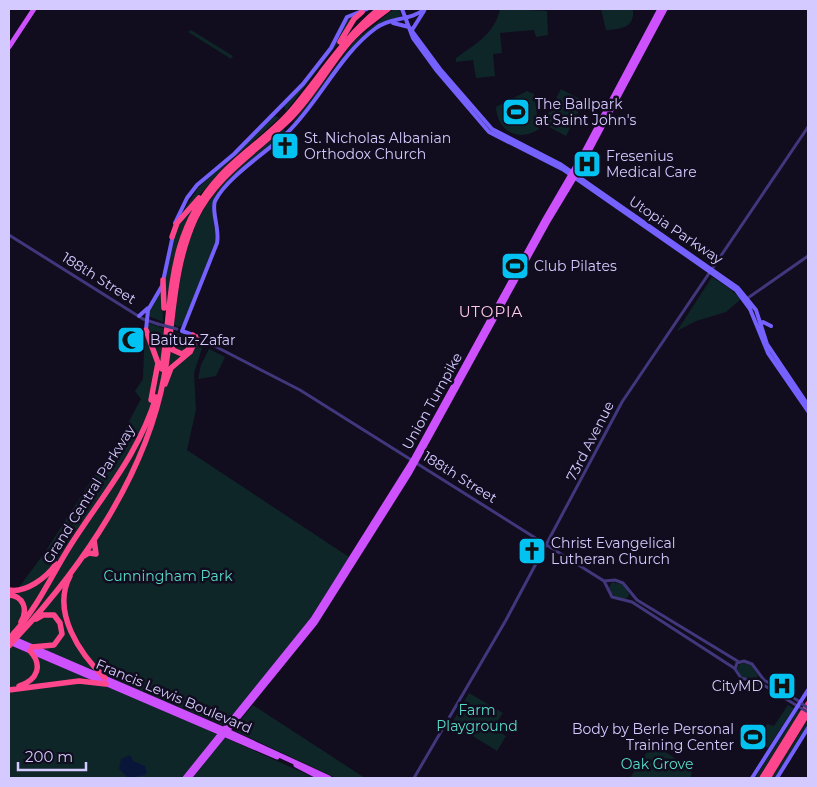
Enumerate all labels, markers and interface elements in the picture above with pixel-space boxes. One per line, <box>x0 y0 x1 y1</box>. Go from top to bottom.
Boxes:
place label: The Ballpark at Saint John's <box>535 95 637 129</box>
sports icon: The Ballpark at Saint John's <box>501 97 531 127</box>
place label: St. Nicholas Albanian Orthodox Church <box>304 129 451 163</box>
church icon: St. Nicholas Albanian Orthodox Church <box>270 131 300 161</box>
place label: Fresenius Medical Care <box>606 147 697 181</box>
hospital icon: Fresenius Medical Care <box>572 149 602 179</box>
street label: Utopia Parkway <box>625 192 727 268</box>
street label: 188th Street <box>59 248 140 308</box>
sports icon: Club Pilates <box>500 251 530 281</box>
place label: Club Pilates <box>534 257 617 275</box>
district label: UTOPIA <box>459 302 523 321</box>
mosque icon: Baituz-Zafar <box>116 325 146 355</box>
place label: Baituz-Zafar <box>150 331 236 349</box>
street label: Union Turnpike <box>398 349 466 453</box>
street label: 73rd Avenue <box>562 398 618 484</box>
street label: Grand Central Parkway <box>39 421 139 567</box>
street label: 188th Street <box>420 447 501 507</box>
place label: Christ Evangelical Lutheran Church <box>551 534 676 568</box>
church icon: Christ Evangelical Lutheran Church <box>517 536 547 566</box>
park label: Cunningham Park <box>103 567 233 585</box>
street label: Francis Lewis Boulevard <box>93 655 255 737</box>
hospital icon: CityMD <box>767 671 797 701</box>
place label: CityMD <box>712 677 763 695</box>
park label: Farm Playground <box>436 701 518 735</box>
place label: Body by Berle Personal Training Center <box>572 720 734 754</box>
sports icon: Body by Berle Personal Training Center <box>738 722 768 752</box>
scale bar <box>18 740 85 772</box>
text: 200 m <box>25 747 73 766</box>
park label: Oak Grove <box>621 755 693 773</box>

